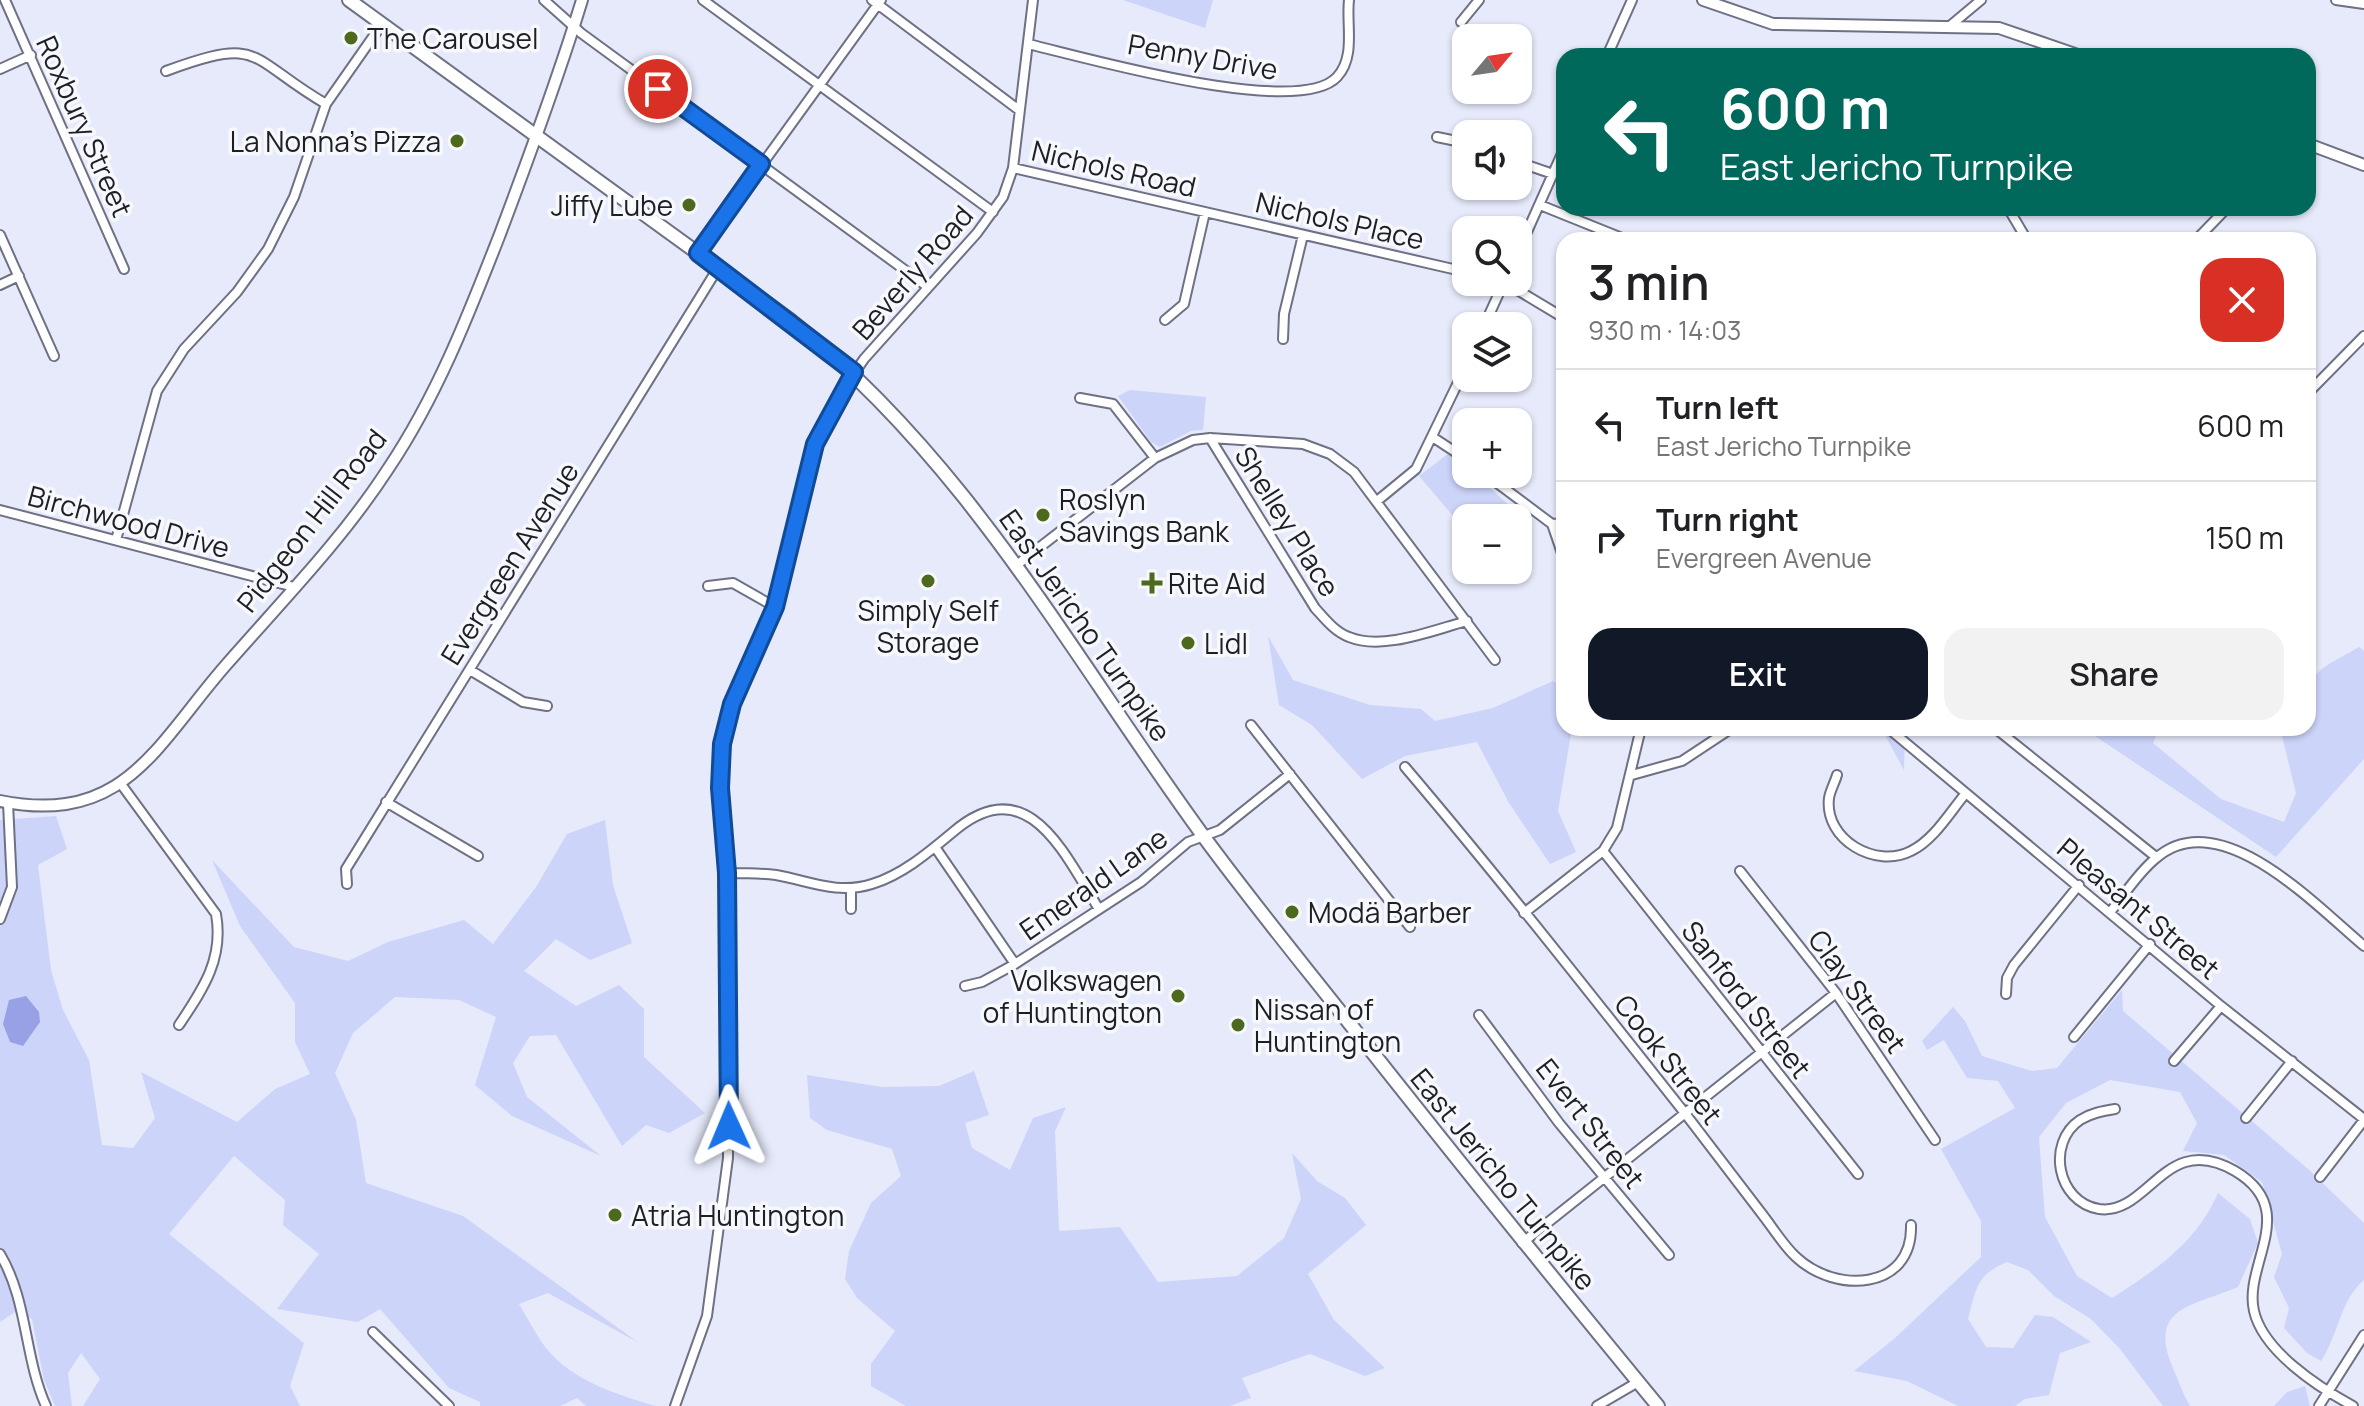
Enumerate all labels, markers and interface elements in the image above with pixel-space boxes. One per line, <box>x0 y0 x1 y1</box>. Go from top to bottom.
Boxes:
place label: The Carousel <box>367 19 539 57</box>
street label: Penny Drive <box>1125 24 1281 88</box>
north arrow <box>1452 24 1532 104</box>
map controls <box>1452 24 1532 584</box>
street label: Roxbury Street <box>28 29 142 223</box>
marker: The Carousel <box>342 29 360 47</box>
pin <box>624 55 692 123</box>
icon: arrive <box>636 67 680 111</box>
text: 600 m <box>1720 69 1890 146</box>
icon: left <box>1588 80 1692 184</box>
button: sound <box>1452 120 1532 200</box>
place label: La Nonna's Pizza <box>230 122 441 160</box>
street label: Nichols Road <box>1028 131 1200 205</box>
marker: La Nonna's Pizza <box>448 132 466 150</box>
text: East Jericho Turnpike <box>1720 142 2074 191</box>
street label: Nichols Place <box>1252 182 1428 258</box>
place label: Jiffy Lube <box>551 186 673 224</box>
marker: Jiffy Lube <box>680 196 698 214</box>
street label: Beverly Road <box>843 197 981 347</box>
button: search <box>1452 216 1532 296</box>
text: 3 min <box>1588 249 1710 314</box>
button: close <box>2200 258 2284 342</box>
button: layers <box>1452 312 1532 392</box>
text: 930 m · 14:03 <box>1588 312 1741 348</box>
text: Turn left <box>1656 387 1779 428</box>
icon: left <box>1588 403 1632 447</box>
text: 600 m <box>2197 405 2284 446</box>
button: + <box>1452 408 1532 488</box>
street label: Pidgeon Hill Road <box>228 421 394 619</box>
text: East Jericho Turnpike <box>1656 428 1911 464</box>
street label: Shelley Place <box>1227 439 1349 603</box>
street label: Evergreen Avenue <box>431 454 587 672</box>
street label: Birchwood Drive <box>24 476 234 566</box>
place label: Roslyn Savings Bank <box>1059 480 1230 550</box>
text: Turn right <box>1656 499 1799 540</box>
street label: East Jericho Turnpike <box>992 501 1180 749</box>
button: − <box>1452 504 1532 584</box>
marker: Roslyn Savings Bank <box>1034 506 1052 524</box>
icon: right <box>1588 515 1632 559</box>
text: 150 m <box>2205 517 2284 558</box>
text: Evergreen Avenue <box>1656 540 1872 576</box>
place label: Rite Aid <box>1168 564 1266 602</box>
marker: Simply Self Storage <box>919 572 937 590</box>
marker: Rite Aid <box>1143 574 1161 592</box>
place label: Simply Self Storage <box>857 591 999 661</box>
place label: Lidl <box>1204 624 1248 662</box>
button: Exit <box>1588 628 1928 720</box>
button: Share <box>1944 628 2284 720</box>
marker: Lidl <box>1179 634 1197 652</box>
street label: Emerald Lane <box>1011 818 1175 948</box>
street label: Pleasant Street <box>2050 829 2228 987</box>
place label: Modä Barber <box>1308 893 1472 931</box>
marker: Modä Barber <box>1283 903 1301 921</box>
street label: Sanford Street <box>1674 913 1820 1085</box>
street label: Clay Street <box>1800 922 1916 1060</box>
place label: Volkswagen of Huntington <box>983 961 1162 1031</box>
street label: Cook Street <box>1606 986 1732 1132</box>
marker: Volkswagen of Huntington <box>1169 987 1187 1005</box>
place label: Nissan of Huntington <box>1254 990 1401 1060</box>
marker: Nissan of Huntington <box>1229 1016 1247 1034</box>
street label: Evert Street <box>1528 1050 1654 1196</box>
street label: East Jericho Turnpike <box>1403 1060 1605 1298</box>
position arrow <box>687 1084 771 1168</box>
place label: Atria Huntington <box>631 1196 844 1234</box>
marker: Atria Huntington <box>606 1206 624 1224</box>

